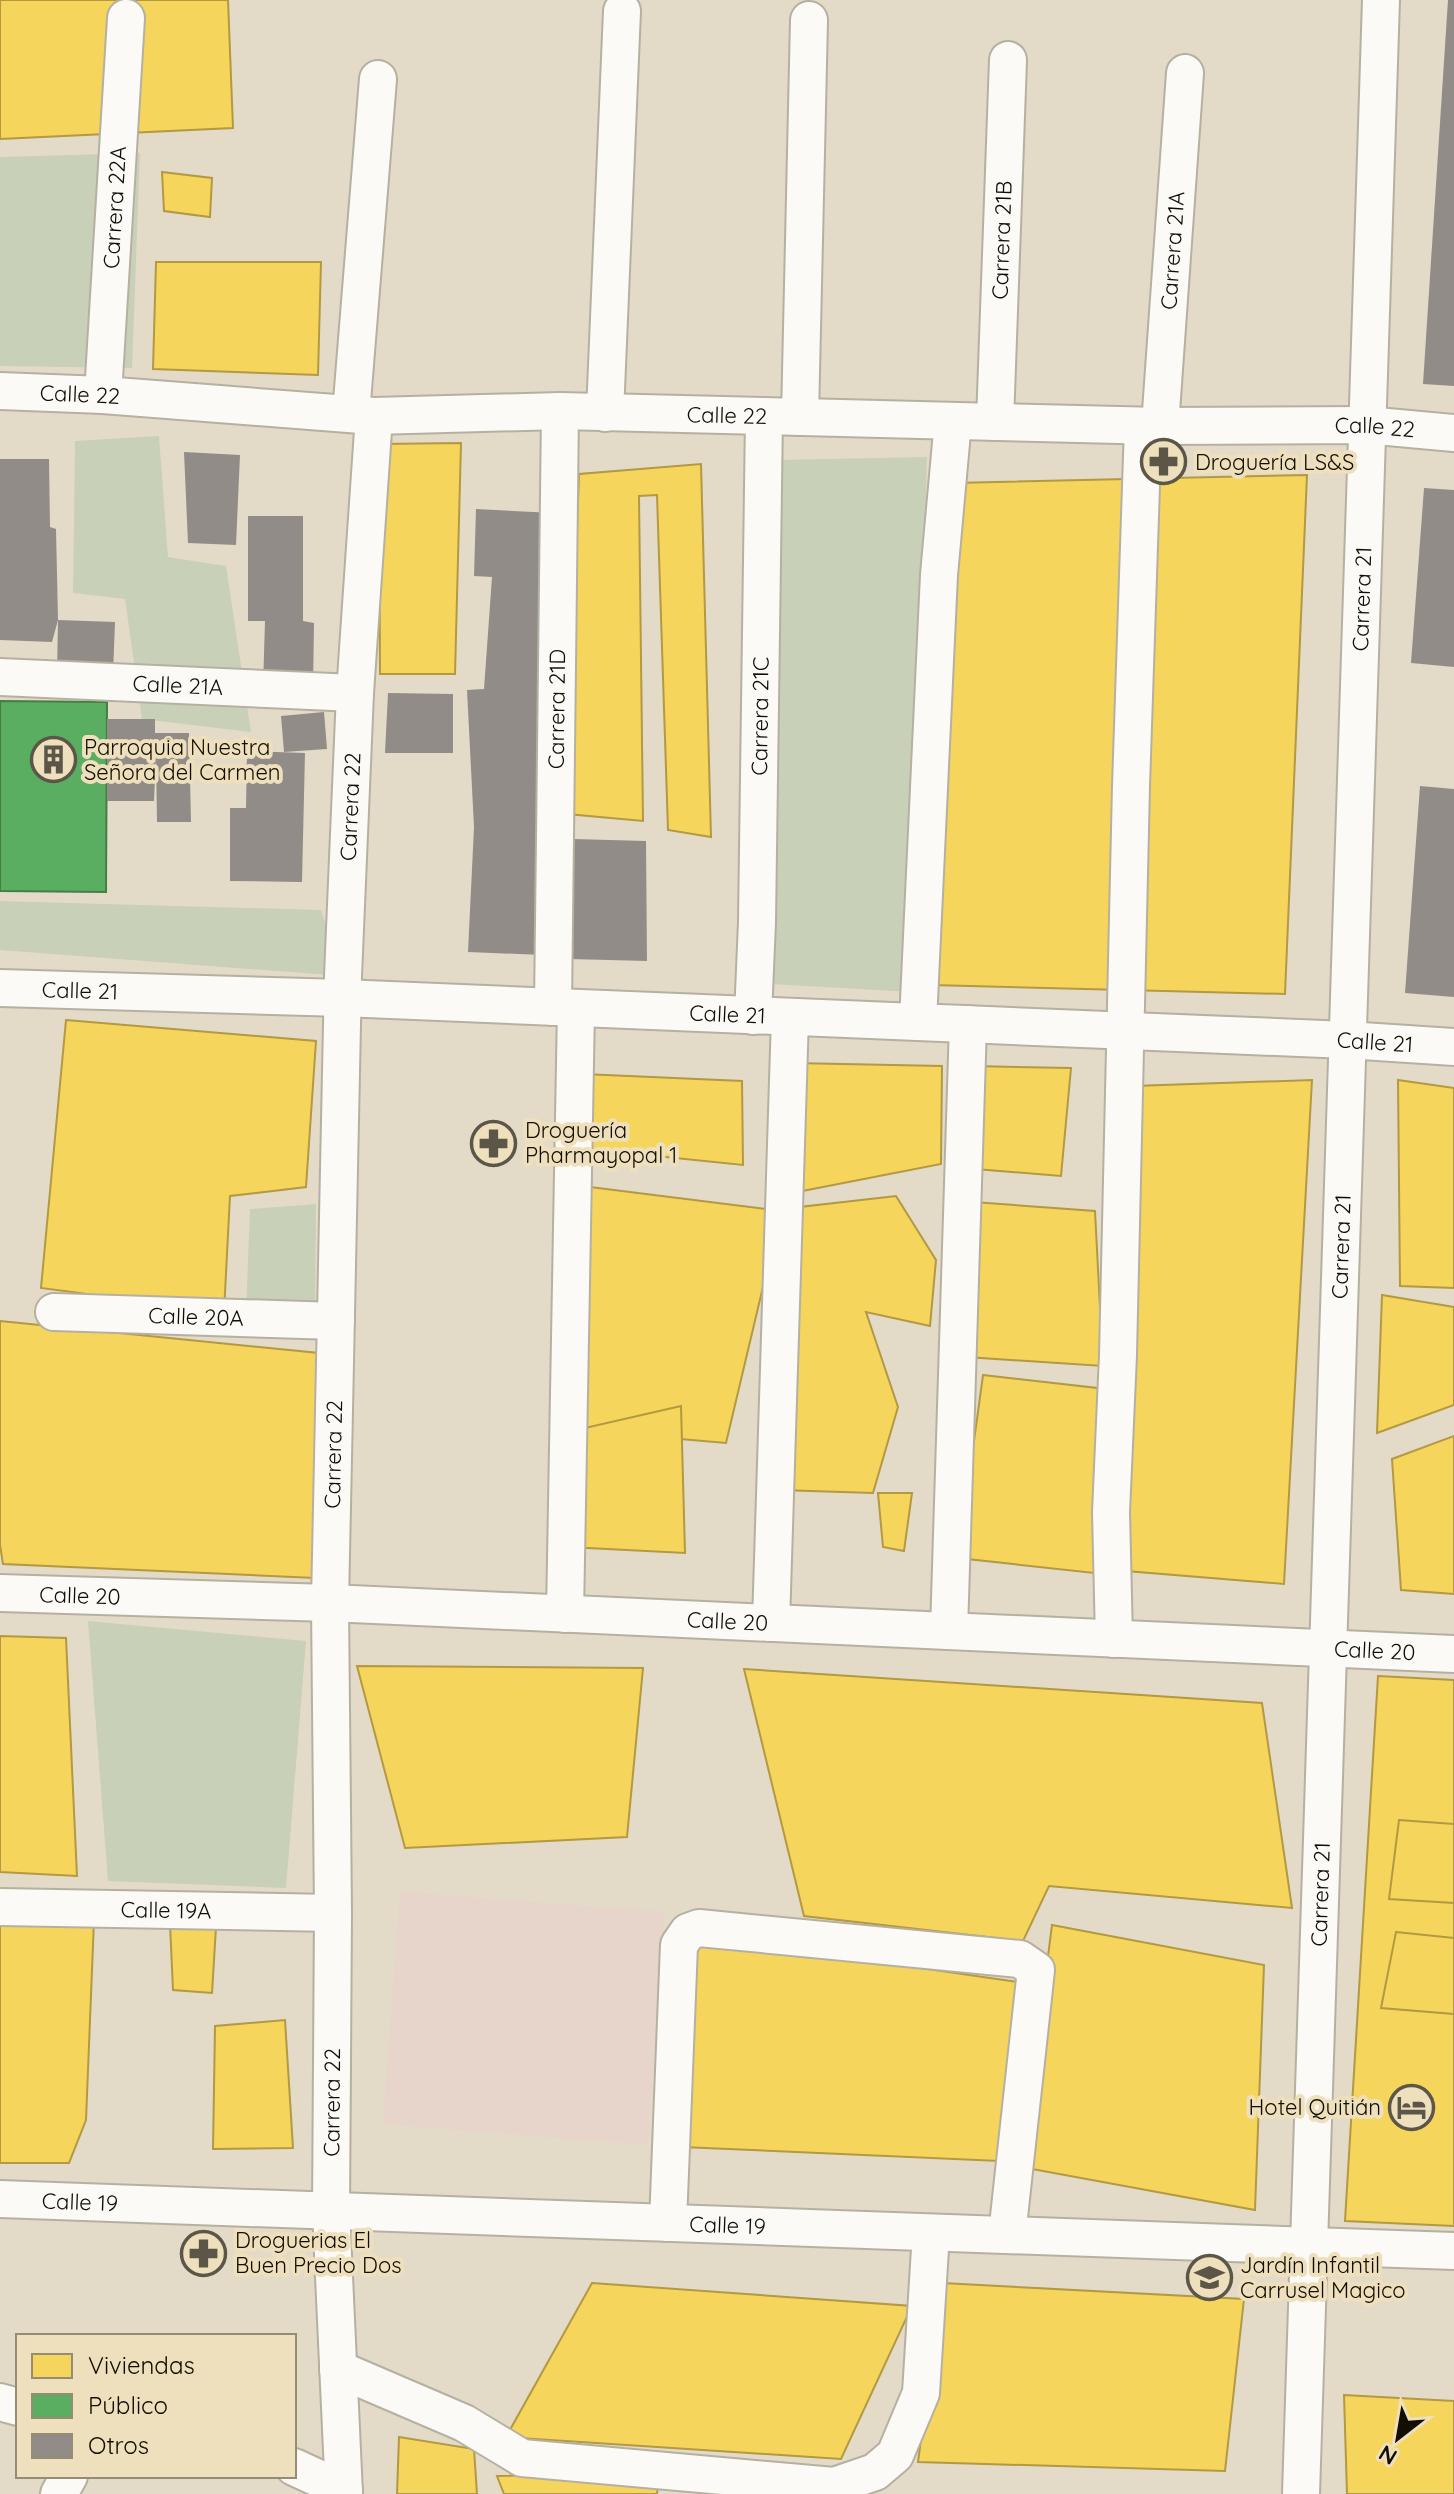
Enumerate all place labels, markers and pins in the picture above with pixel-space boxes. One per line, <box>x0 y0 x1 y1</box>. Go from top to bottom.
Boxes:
pharmacy icon: Droguería LS&S <box>1140 438 1188 486</box>
place label: Droguería LS&S <box>1195 448 1354 476</box>
place label: Parroquia Nuestra Señora del Carmen <box>84 733 281 786</box>
building icon: Parroquia Nuestra Señora del Carmen <box>29 736 77 784</box>
place label: Droguería Pharmayopal 1 <box>525 1116 677 1169</box>
pharmacy icon: Droguería Pharmayopal 1 <box>470 1119 518 1167</box>
hotel icon: Hotel Quitián <box>1388 2083 1436 2131</box>
place label: Hotel Quitián <box>1249 2093 1381 2121</box>
place label: Droguerias El Buen Precio Dos <box>235 2226 402 2279</box>
pharmacy icon: Droguerias El Buen Precio Dos <box>180 2229 228 2277</box>
place label: Jardín Infantil Carrusel Magico <box>1240 2251 1406 2304</box>
school or university icon: Jardín Infantil Carrusel Magico <box>1185 2254 1233 2302</box>

